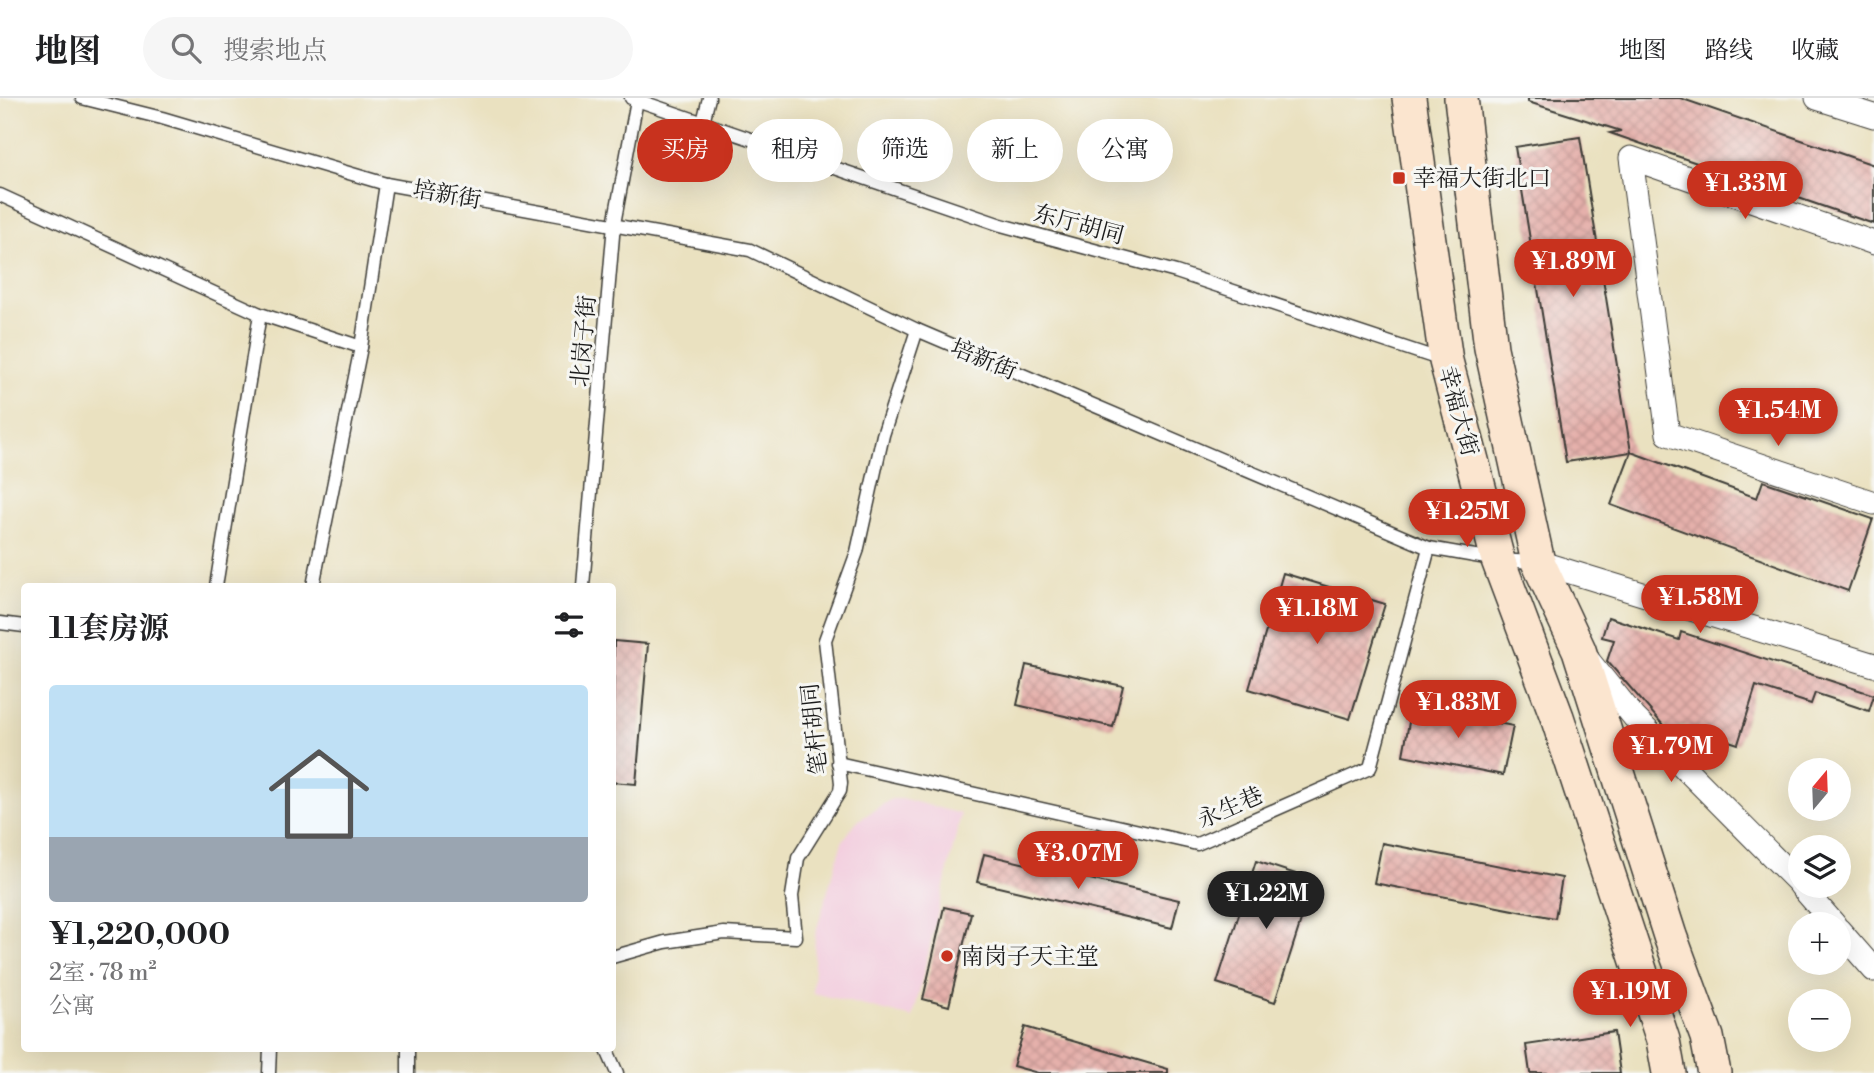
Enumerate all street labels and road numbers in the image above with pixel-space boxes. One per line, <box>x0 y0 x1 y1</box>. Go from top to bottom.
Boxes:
street label: 培新街 <box>410 175 483 215</box>
street label: 东厅胡同 <box>1031 200 1127 250</box>
street label: 北岗子街 <box>566 294 602 388</box>
street label: 培新街 <box>946 334 1021 386</box>
street label: 幸福大街 <box>1433 363 1483 459</box>
street label: 笔杆胡同 <box>796 682 834 776</box>
street label: 永生巷 <box>1193 781 1268 835</box>

